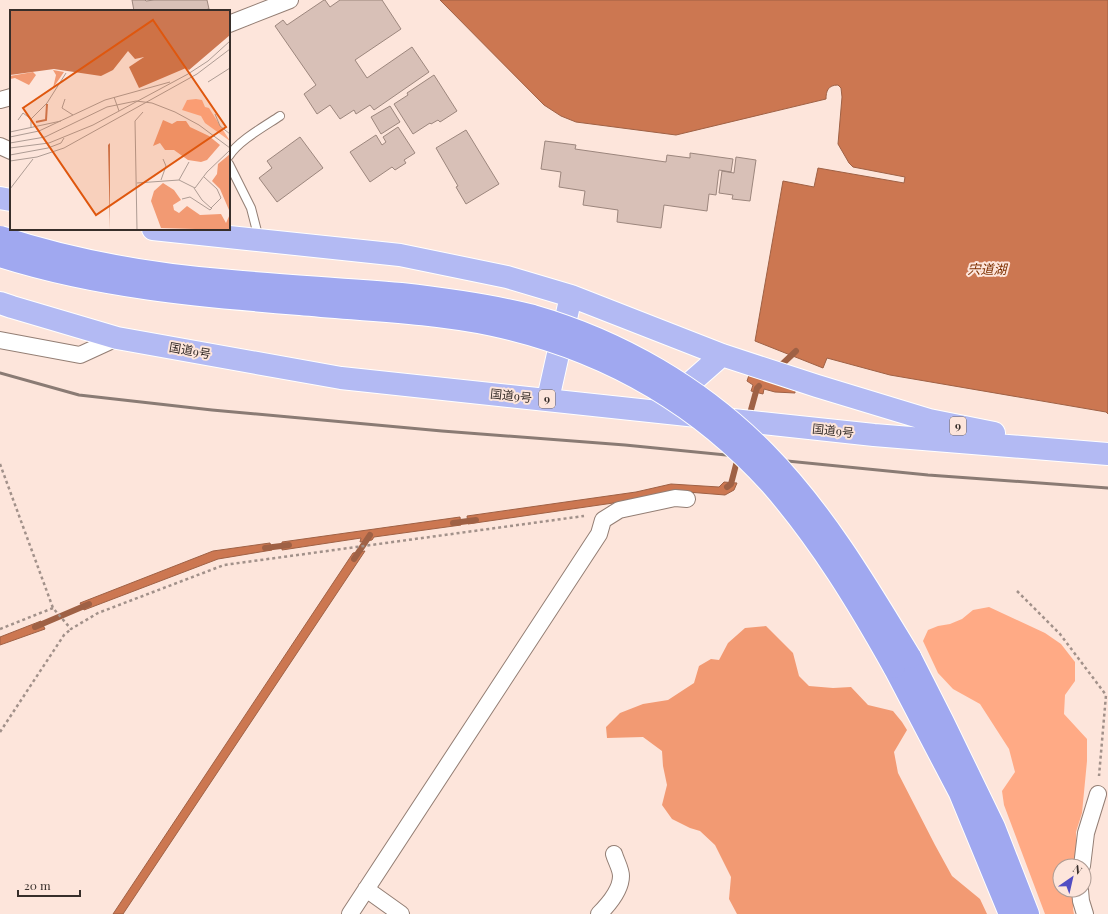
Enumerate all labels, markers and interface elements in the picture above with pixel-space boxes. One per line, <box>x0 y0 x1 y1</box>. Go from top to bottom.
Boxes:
inset map <box>10 10 230 230</box>
water label: 宍道湖 <box>967 260 1008 277</box>
street label: 国道9号 <box>168 338 212 362</box>
street label: 国道9号 <box>489 385 533 405</box>
road number: 9 <box>539 390 555 408</box>
road number: 9 <box>950 417 966 435</box>
street label: 国道9号 <box>811 420 855 440</box>
north arrow <box>1052 858 1092 898</box>
text: N <box>1070 861 1085 878</box>
scale bar <box>18 872 80 898</box>
text: 20 m <box>24 877 51 893</box>

